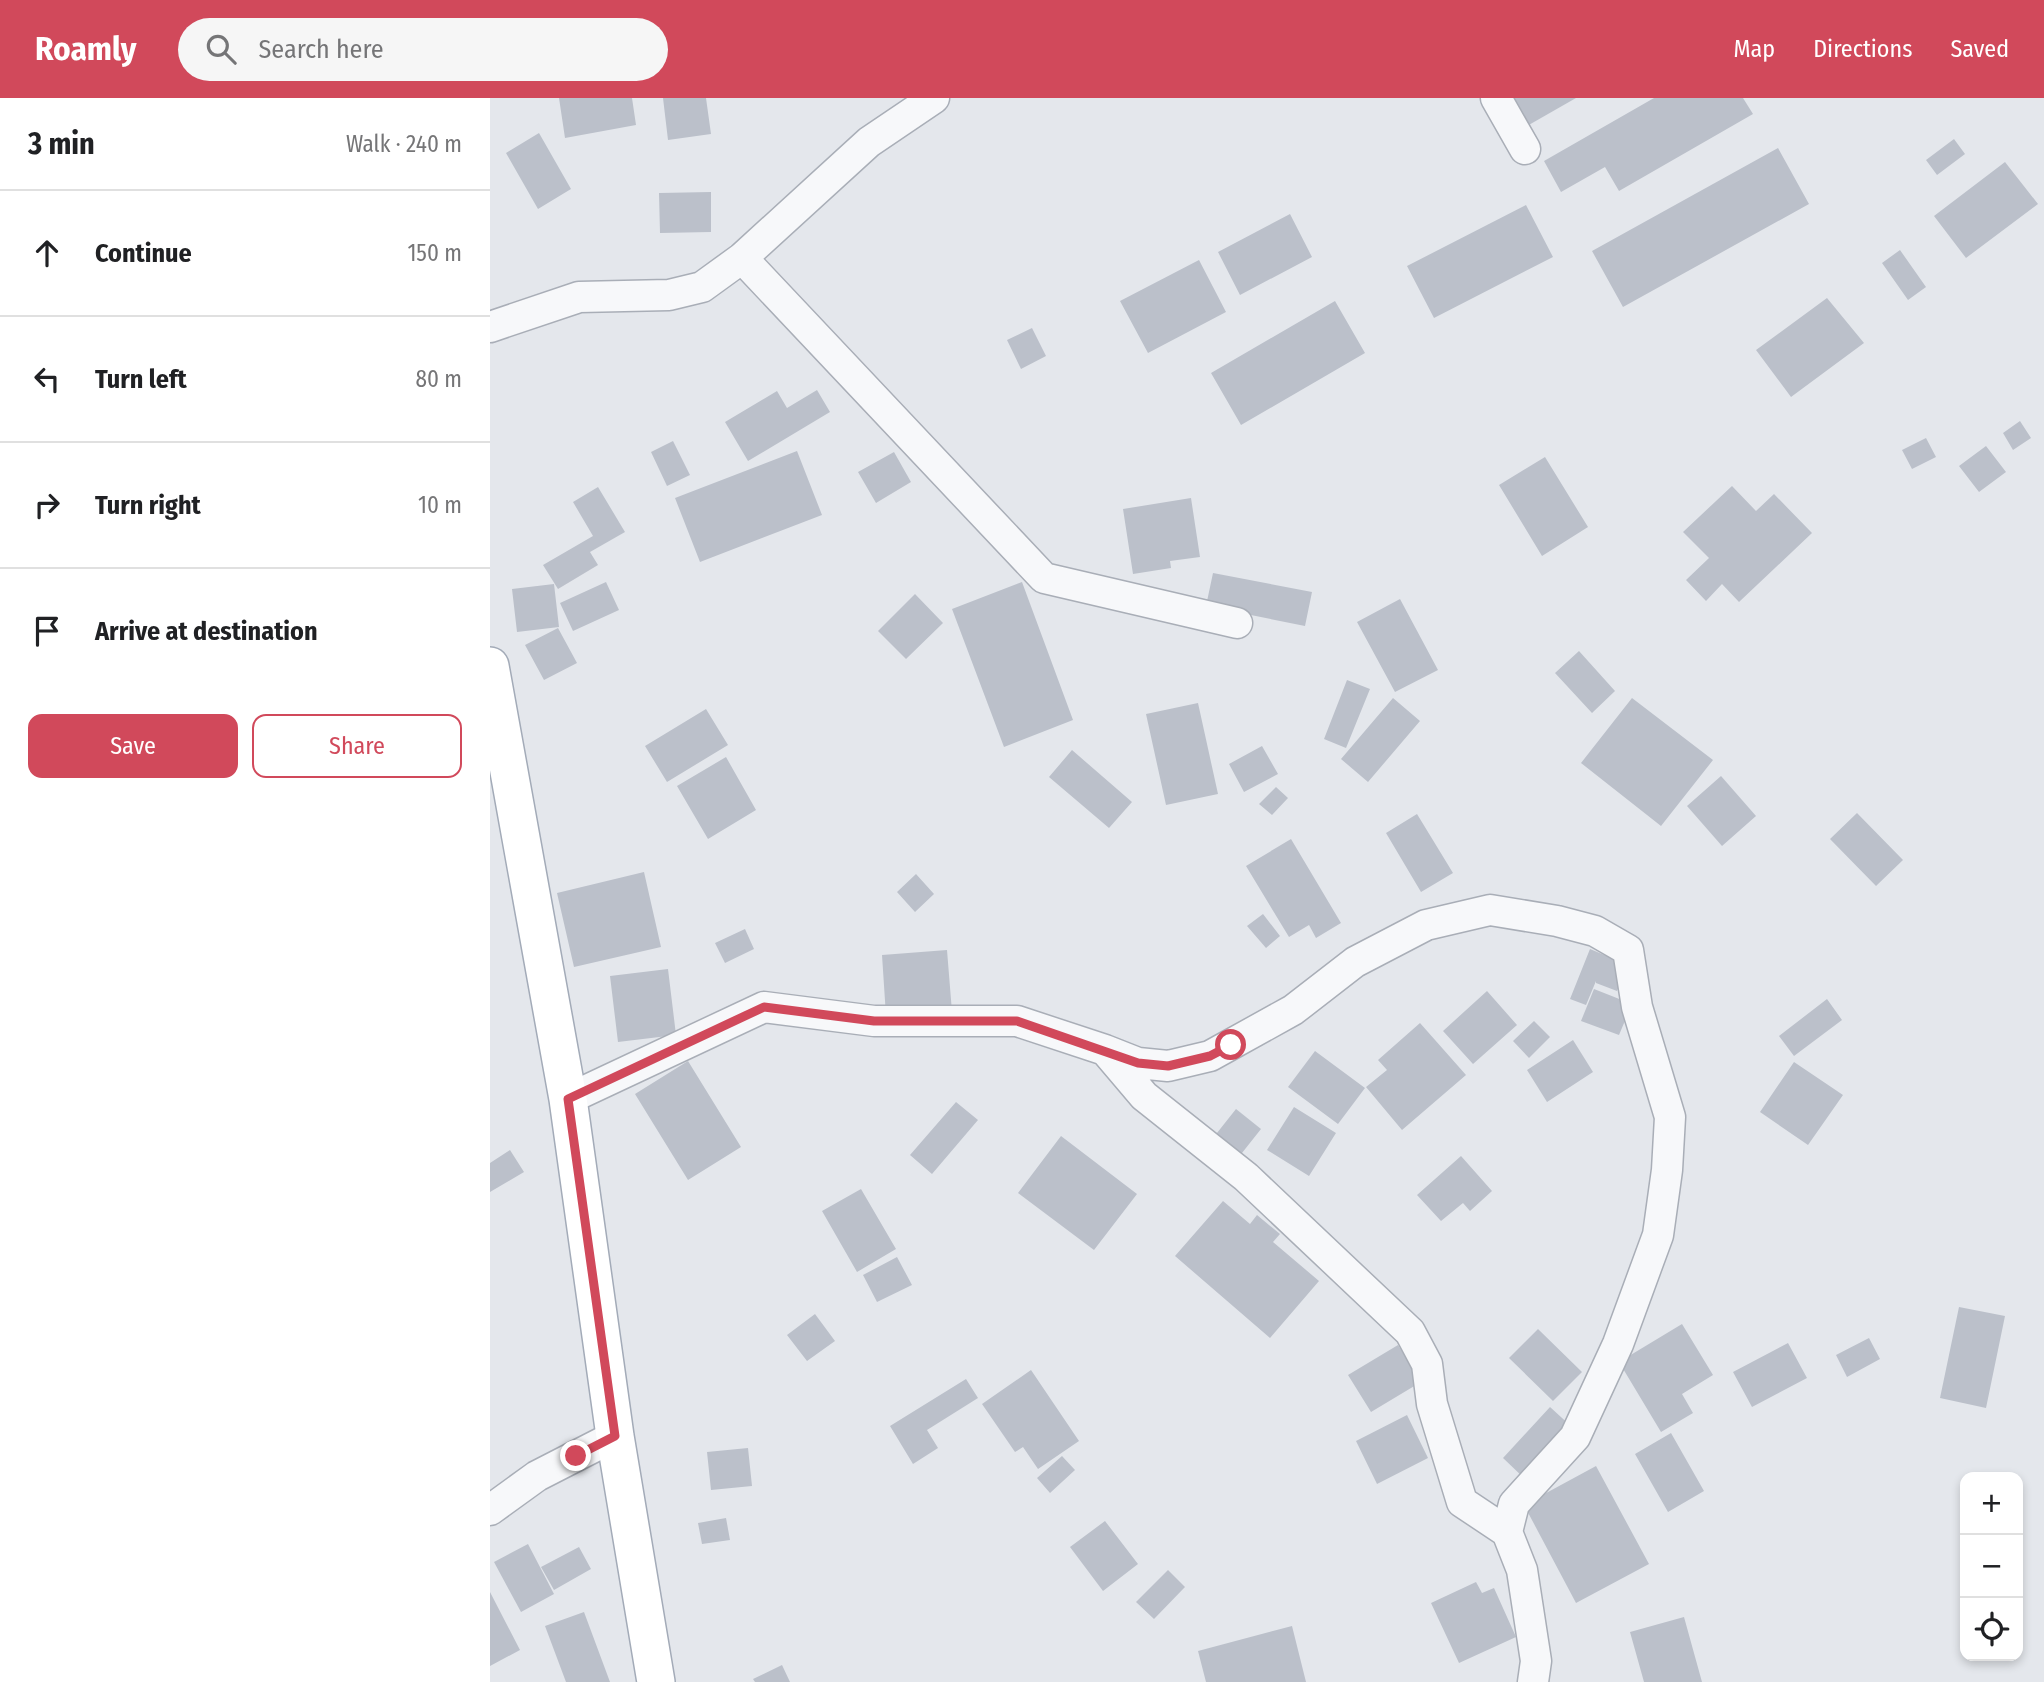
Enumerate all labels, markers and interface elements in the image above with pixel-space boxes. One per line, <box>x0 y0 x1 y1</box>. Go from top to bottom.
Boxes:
search box <box>178 18 668 81</box>
text: Roamly <box>35 29 136 69</box>
icon: search <box>202 30 240 68</box>
text: Search here <box>258 34 384 65</box>
text: Map <box>1734 35 1775 63</box>
text: Directions <box>1813 35 1912 63</box>
text: Saved <box>1950 35 2009 63</box>
text: 3 min <box>28 126 95 162</box>
text: Walk · 240 m <box>346 130 462 158</box>
icon: ahead <box>28 234 66 272</box>
text: Continue <box>95 238 192 269</box>
text: 150 m <box>407 239 462 267</box>
icon: left <box>28 360 66 398</box>
text: Turn left <box>95 364 187 395</box>
text: 80 m <box>415 365 462 393</box>
icon: right <box>28 486 66 524</box>
text: Turn right <box>95 490 201 521</box>
text: 10 m <box>418 491 462 519</box>
icon: arrive <box>28 612 66 650</box>
text: Arrive at destination <box>95 616 318 647</box>
button: Save <box>28 714 238 778</box>
button: Share <box>252 714 462 778</box>
route start <box>1215 1029 1246 1060</box>
route end <box>560 1440 591 1471</box>
map controls <box>1960 1472 2023 1661</box>
button: + <box>1960 1472 2023 1535</box>
button: − <box>1960 1535 2023 1598</box>
button: locate <box>1960 1598 2023 1661</box>

